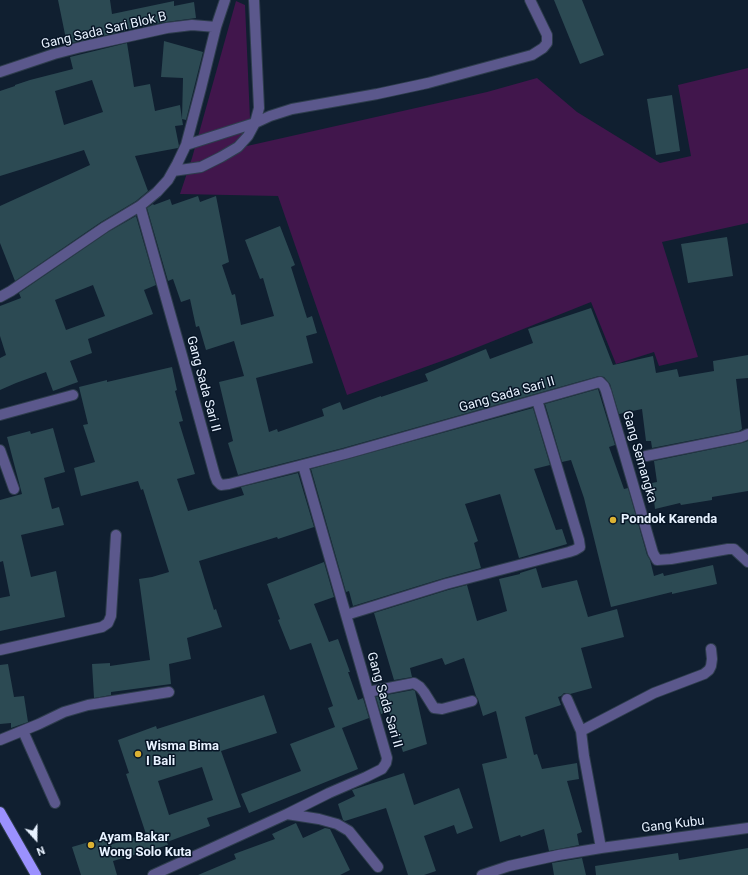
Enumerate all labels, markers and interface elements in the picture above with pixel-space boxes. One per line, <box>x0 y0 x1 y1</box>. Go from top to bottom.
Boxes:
street label: Gang Sada Sari Blok B <box>40 9 168 53</box>
street label: Gang Sada Sari II <box>183 334 223 434</box>
street label: Gang Sada Sari II <box>457 374 557 416</box>
street label: Gang Semangka <box>618 409 660 505</box>
place label: Pondok Karenda <box>621 512 717 528</box>
marker: Pondok Karenda <box>608 515 618 525</box>
street label: Gang Sada Sari II <box>363 650 405 750</box>
place label: Wisma Bima I Bali <box>146 739 219 770</box>
marker: Wisma Bima I Bali <box>133 749 143 759</box>
street label: Gang Kubu <box>641 813 705 837</box>
north arrow <box>16 819 56 859</box>
place label: Ayam Bakar Wong Solo Kuta <box>99 830 192 861</box>
marker: Ayam Bakar Wong Solo Kuta <box>86 840 96 850</box>
text: N <box>35 843 46 858</box>

